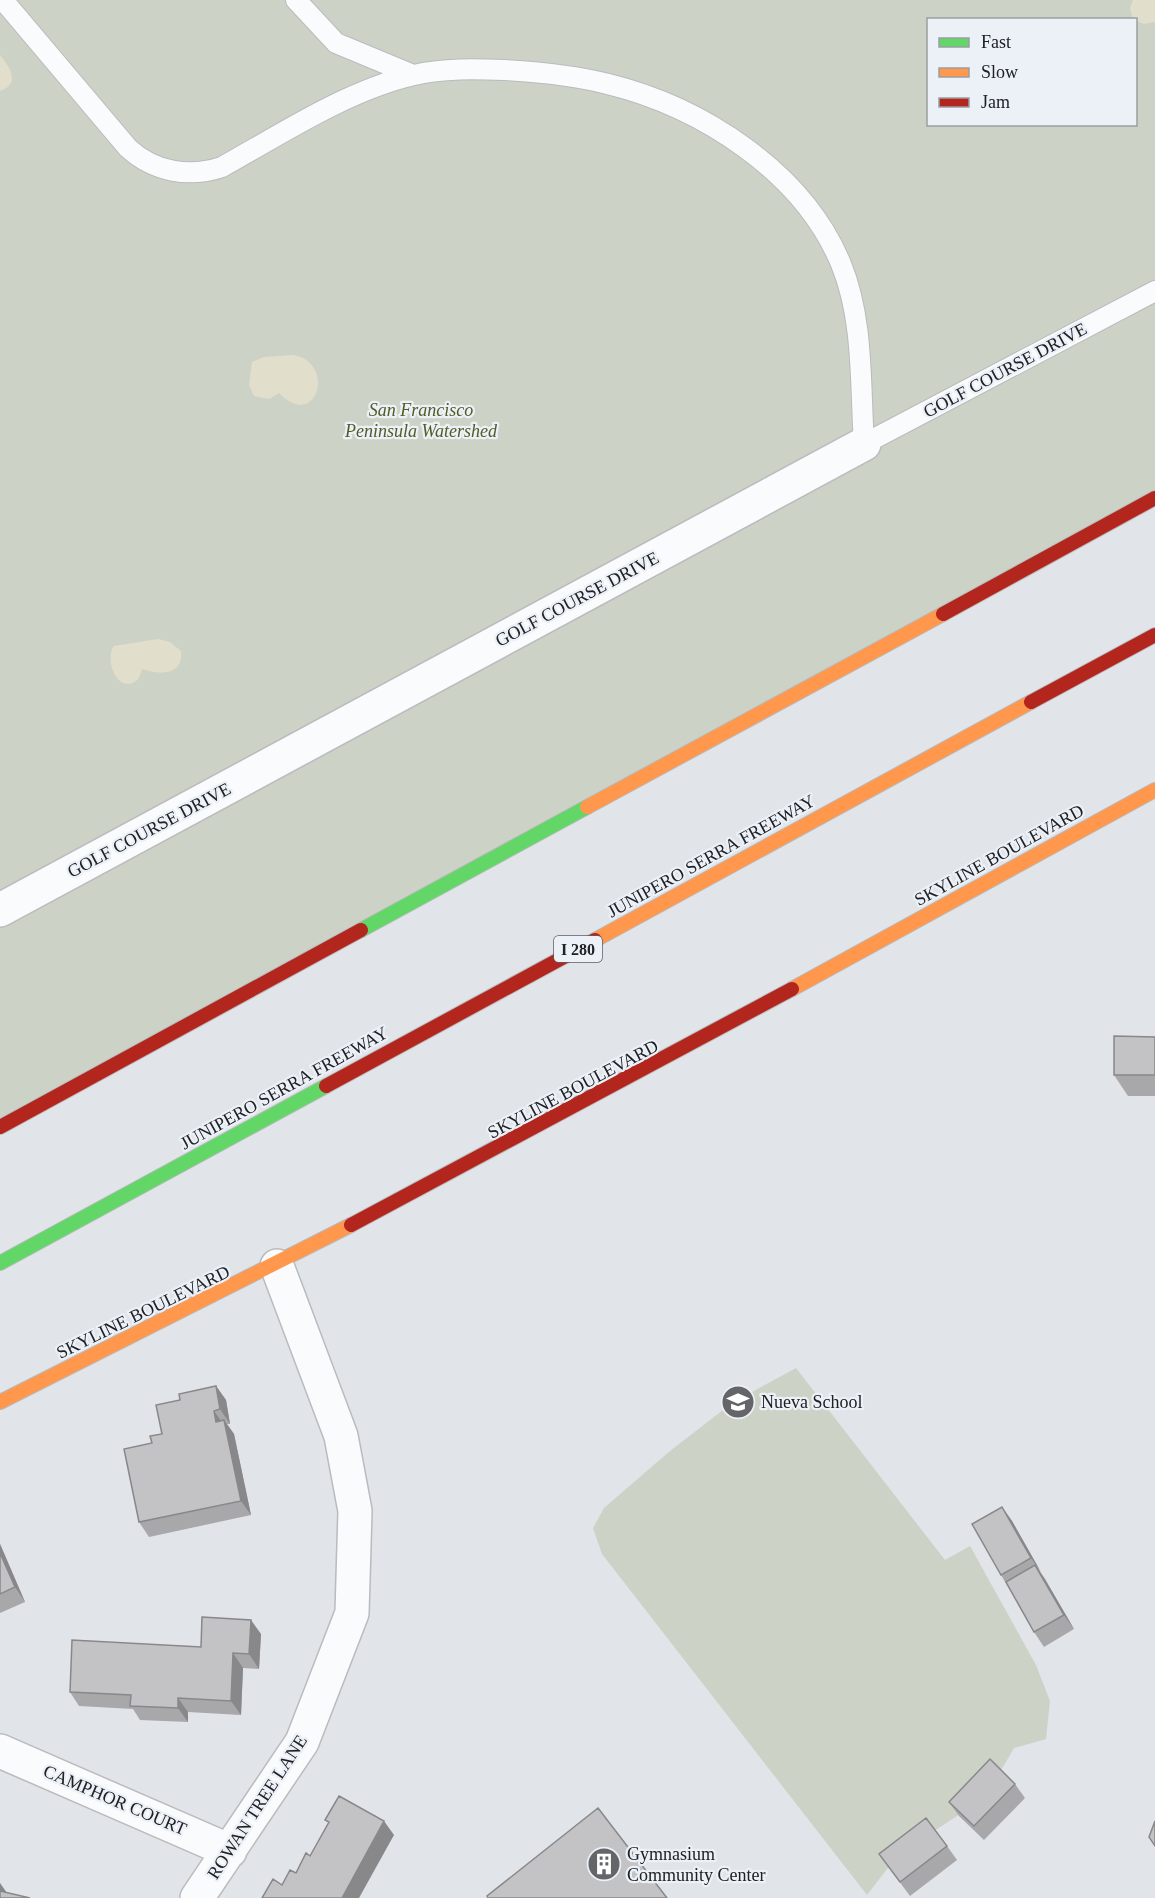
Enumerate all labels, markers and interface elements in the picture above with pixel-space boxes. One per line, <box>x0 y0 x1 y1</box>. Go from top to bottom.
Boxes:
legend <box>927 18 1137 126</box>
text: Fast <box>981 32 1011 52</box>
text: Slow <box>981 62 1018 82</box>
text: Jam <box>981 92 1010 112</box>
street label: GOLF COURSE DRIVE <box>920 318 1090 422</box>
park label: San Francisco Peninsula Watershed <box>344 400 498 441</box>
street label: GOLF COURSE DRIVE <box>492 547 662 651</box>
street label: GOLF COURSE DRIVE <box>64 778 234 882</box>
street label: JUNIPERO SERRA FREEWAY <box>604 790 818 922</box>
street label: SKYLINE BOULEVARD <box>911 800 1087 910</box>
road number: I 280 <box>554 936 602 962</box>
street label: JUNIPERO SERRA FREEWAY <box>177 1022 391 1154</box>
street label: SKYLINE BOULEVARD <box>484 1036 662 1142</box>
street label: SKYLINE BOULEVARD <box>53 1261 233 1363</box>
school or university icon: Nueva School <box>720 1384 756 1420</box>
place label: Nueva School <box>761 1392 862 1412</box>
street label: ROWAN TREE LANE <box>203 1731 311 1883</box>
street label: CAMPHOR COURT <box>40 1761 190 1839</box>
place label: Gymnasium Community Center <box>627 1844 766 1885</box>
building icon: Gymnasium Community Center <box>586 1846 622 1882</box>

